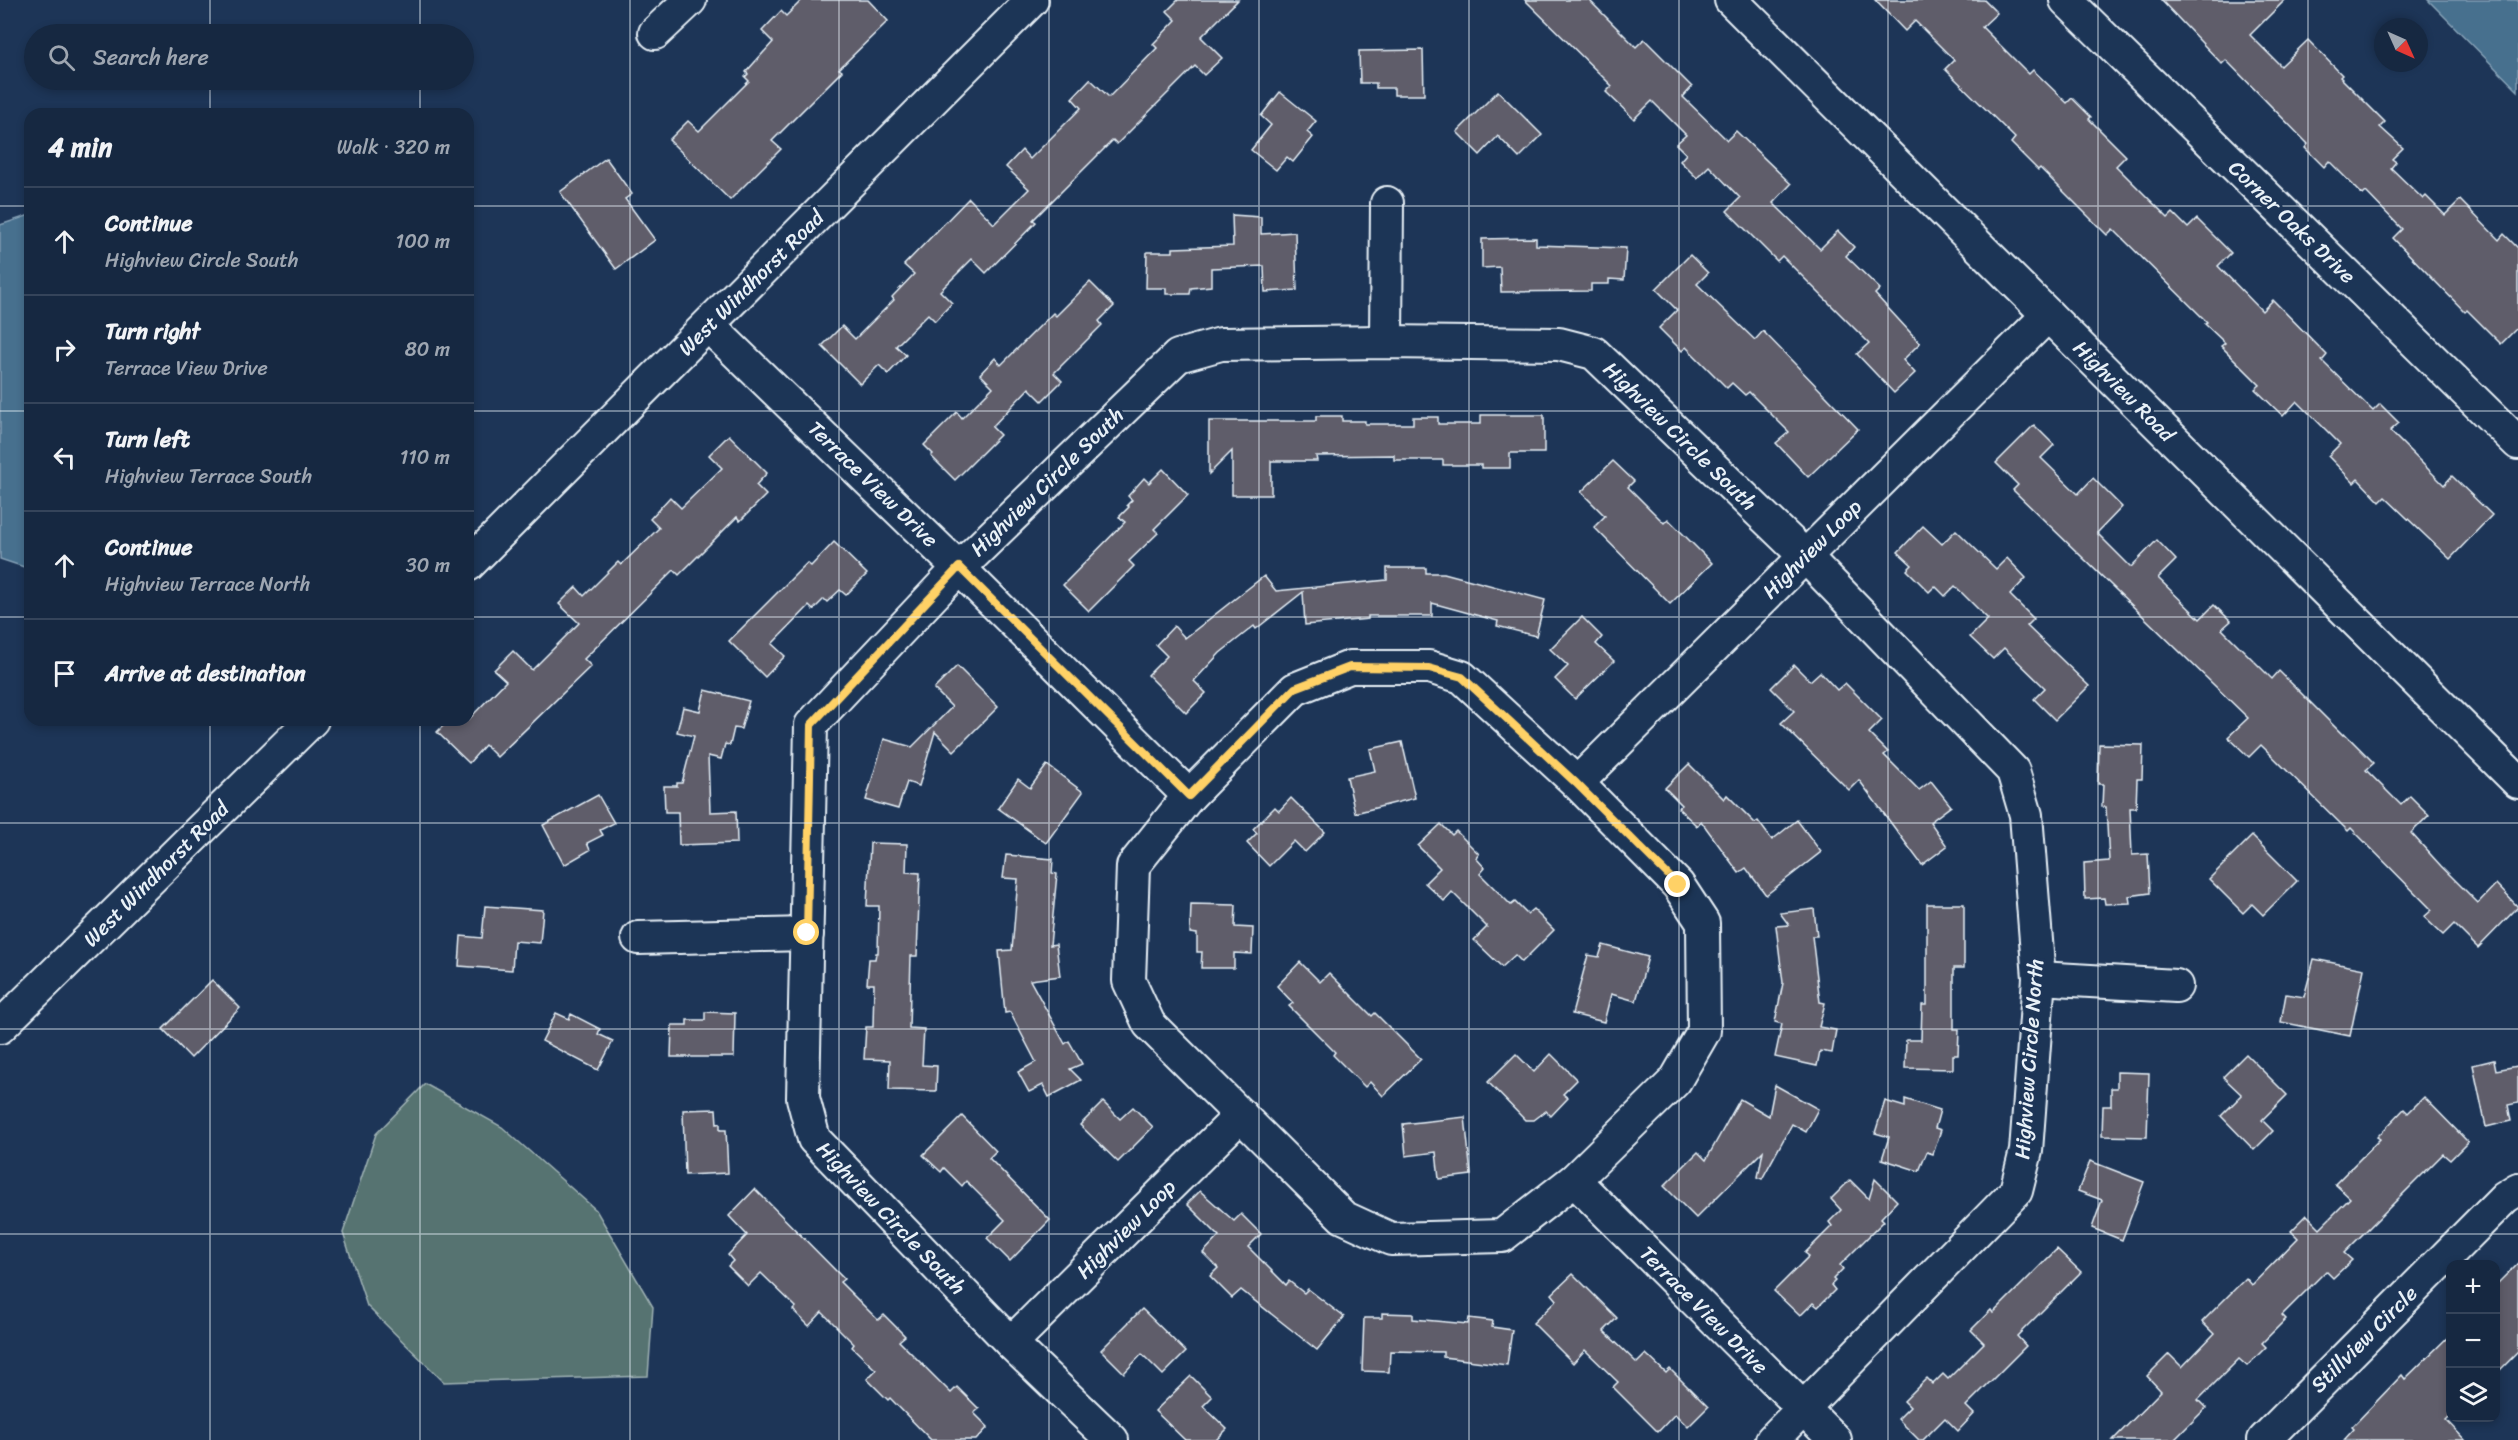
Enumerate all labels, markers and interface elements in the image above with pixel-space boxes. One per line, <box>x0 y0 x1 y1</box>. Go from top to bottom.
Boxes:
north arrow <box>2374 18 2428 72</box>
search box <box>24 24 474 90</box>
text: Search here <box>93 38 209 77</box>
icon: search <box>45 41 78 74</box>
text: 4 min <box>48 124 112 170</box>
text: Walk · 320 m <box>337 130 450 165</box>
street label: Corner Oaks Drive <box>2219 150 2365 294</box>
street label: West Windhorst Road <box>669 199 835 365</box>
text: Continue <box>105 204 193 243</box>
text: 100 m <box>396 224 450 259</box>
icon: ahead <box>48 225 81 258</box>
text: Highview Circle South <box>105 243 299 278</box>
text: Turn right <box>105 312 200 351</box>
street label: Highview Road <box>2064 331 2186 453</box>
text: 80 m <box>405 332 450 367</box>
icon: right <box>48 333 81 366</box>
text: Terrace View Drive <box>105 351 268 386</box>
street label: Highview Circle South <box>1594 352 1766 520</box>
street label: Highview Circle South <box>961 398 1133 566</box>
street label: Terrace View Drive <box>798 411 948 557</box>
text: Turn left <box>105 420 190 459</box>
text: 110 m <box>400 440 450 475</box>
icon: left <box>48 441 81 474</box>
text: Highview Terrace South <box>105 459 312 494</box>
street label: Highview Loop <box>1753 490 1871 608</box>
text: Continue <box>105 528 193 567</box>
text: 30 m <box>406 548 450 583</box>
icon: ahead <box>48 549 81 582</box>
text: Highview Terrace North <box>105 567 310 602</box>
text: Arrive at destination <box>105 654 306 693</box>
icon: arrive <box>48 657 81 690</box>
street label: West Windhorst Road <box>74 790 240 956</box>
route end <box>1664 871 1690 897</box>
route start <box>793 919 819 945</box>
street label: Highview Circle North <box>2003 957 2055 1161</box>
street label: Highview Circle South <box>807 1132 975 1304</box>
street label: Highview Loop <box>1067 1170 1185 1288</box>
street label: Terrace View Drive <box>1630 1236 1778 1384</box>
map controls <box>2446 1260 2500 1422</box>
button: + <box>2446 1260 2500 1314</box>
street label: Stillview Circle <box>2301 1276 2427 1402</box>
button: − <box>2446 1314 2500 1368</box>
button: layers <box>2446 1368 2500 1422</box>

